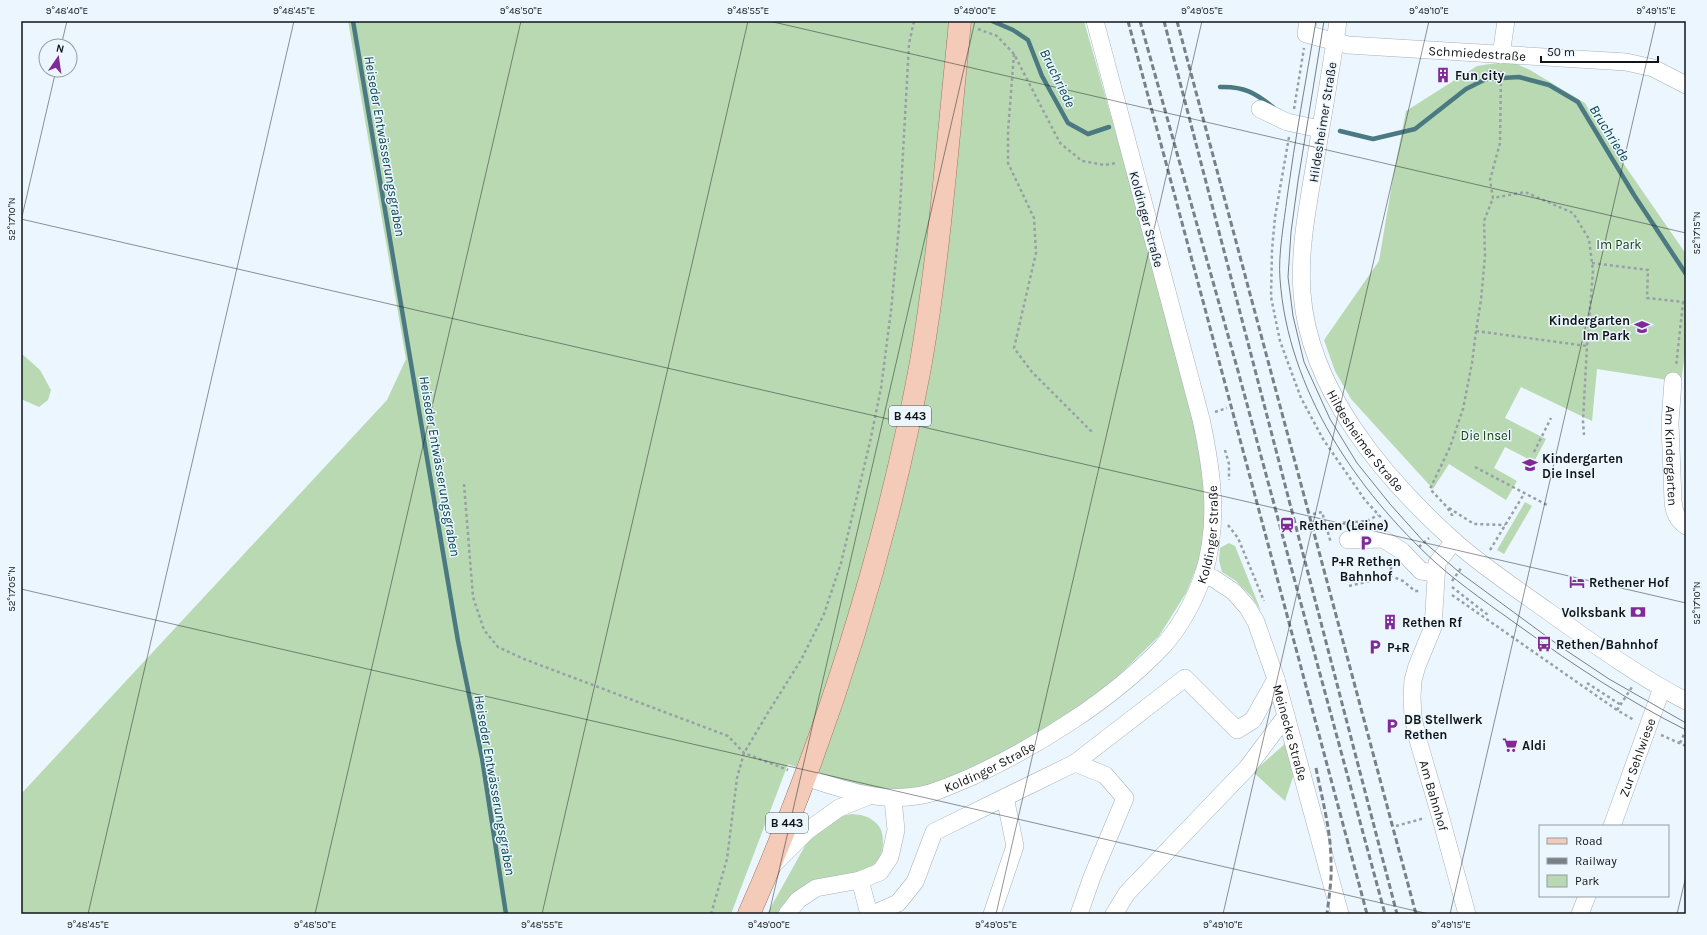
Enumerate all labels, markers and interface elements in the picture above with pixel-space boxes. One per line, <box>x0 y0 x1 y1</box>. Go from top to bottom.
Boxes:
text: 9°48'40"E <box>46 5 88 17</box>
text: 9°48'45"E <box>273 5 315 17</box>
text: 9°48'50"E <box>500 5 542 17</box>
text: 9°48'55"E <box>727 5 769 17</box>
text: 9°49'00"E <box>954 5 996 17</box>
text: 9°49'05"E <box>1181 5 1223 17</box>
text: 9°49'10"E <box>1409 5 1449 17</box>
text: 9°49'15"E <box>1636 5 1676 17</box>
north arrow <box>38 38 78 78</box>
scale bar <box>1541 38 1658 64</box>
text: N <box>55 42 65 56</box>
street label: Schmiedestraße <box>1428 43 1527 64</box>
text: 50 m <box>1547 45 1575 59</box>
water label: Bruchriede <box>1036 46 1079 111</box>
water label: Heiseder Entwässerungsgraben <box>360 54 409 238</box>
street label: Hildesheimer Straße <box>1306 60 1339 183</box>
building icon: Fun city <box>1434 66 1452 84</box>
place label: Fun city <box>1455 68 1505 83</box>
water label: Bruchriede <box>1586 102 1634 165</box>
street label: Koldinger Straße <box>1126 169 1167 269</box>
text: 52°17'10"N <box>6 197 18 241</box>
text: 52°17'15"N <box>1691 211 1703 255</box>
park label: Im Park <box>1596 237 1642 252</box>
place label: Kindergarten Im Park <box>1549 313 1630 343</box>
school or university icon: Kindergarten Im Park <box>1633 318 1651 336</box>
water label: Heiseder Entwässerungsgraben <box>415 374 464 558</box>
street label: Hildesheimer Straße <box>1324 387 1407 495</box>
street label: Am Kindergarten <box>1662 405 1680 507</box>
road number: B 443 <box>889 406 931 426</box>
park label: Die Insel <box>1461 428 1511 443</box>
place label: Kindergarten Die Insel <box>1542 451 1623 481</box>
school or university icon: Kindergarten Die Insel <box>1521 456 1539 474</box>
street label: Koldinger Straße <box>1194 484 1221 586</box>
station icon: Rethen (Leine) <box>1278 516 1296 534</box>
place label: Rethen (Leine) <box>1299 518 1389 533</box>
parking icon: P+R Rethen Bahnhof <box>1357 534 1375 552</box>
place label: P+R Rethen Bahnhof <box>1331 554 1401 584</box>
text: 52°17'05"N <box>6 566 18 612</box>
hotel icon: Rethener Hof <box>1568 573 1586 591</box>
place label: Rethener Hof <box>1589 575 1669 590</box>
text: 52°17'10"N <box>1691 581 1703 625</box>
bank icon: Volksbank <box>1629 603 1647 621</box>
place label: Volksbank <box>1561 605 1626 620</box>
building icon: Rethen Rf <box>1381 613 1399 631</box>
place label: Rethen Rf <box>1402 615 1462 630</box>
bus stop icon: Rethen/Bahnhof <box>1535 635 1553 653</box>
place label: Rethen/Bahnhof <box>1556 637 1658 652</box>
parking icon: P+R <box>1366 638 1384 656</box>
place label: P+R <box>1387 640 1410 655</box>
street label: Meinecke Straße <box>1270 683 1310 783</box>
water label: Heiseder Entwässerungsgraben <box>470 693 519 877</box>
place label: DB Stellwerk Rethen <box>1404 712 1483 742</box>
street label: Zur Sehlwiese <box>1616 716 1659 799</box>
parking icon: DB Stellwerk Rethen <box>1383 717 1401 735</box>
supermarket icon: Aldi <box>1501 736 1519 754</box>
street label: Koldinger Straße <box>942 738 1038 796</box>
place label: Aldi <box>1522 738 1546 753</box>
street label: Am Bahnhof <box>1416 758 1451 833</box>
road number: B 443 <box>766 813 808 833</box>
legend <box>1539 825 1669 897</box>
text: Road <box>1575 834 1603 848</box>
text: Railway <box>1575 854 1617 868</box>
text: Park <box>1575 874 1600 888</box>
text: 9°48'45"E <box>67 919 109 931</box>
text: 9°48'50"E <box>294 919 336 931</box>
text: 9°48'55"E <box>521 919 563 931</box>
text: 9°49'00"E <box>748 919 790 931</box>
text: 9°49'05"E <box>975 919 1017 931</box>
text: 9°49'10"E <box>1203 919 1243 931</box>
text: 9°49'15"E <box>1431 919 1471 931</box>

